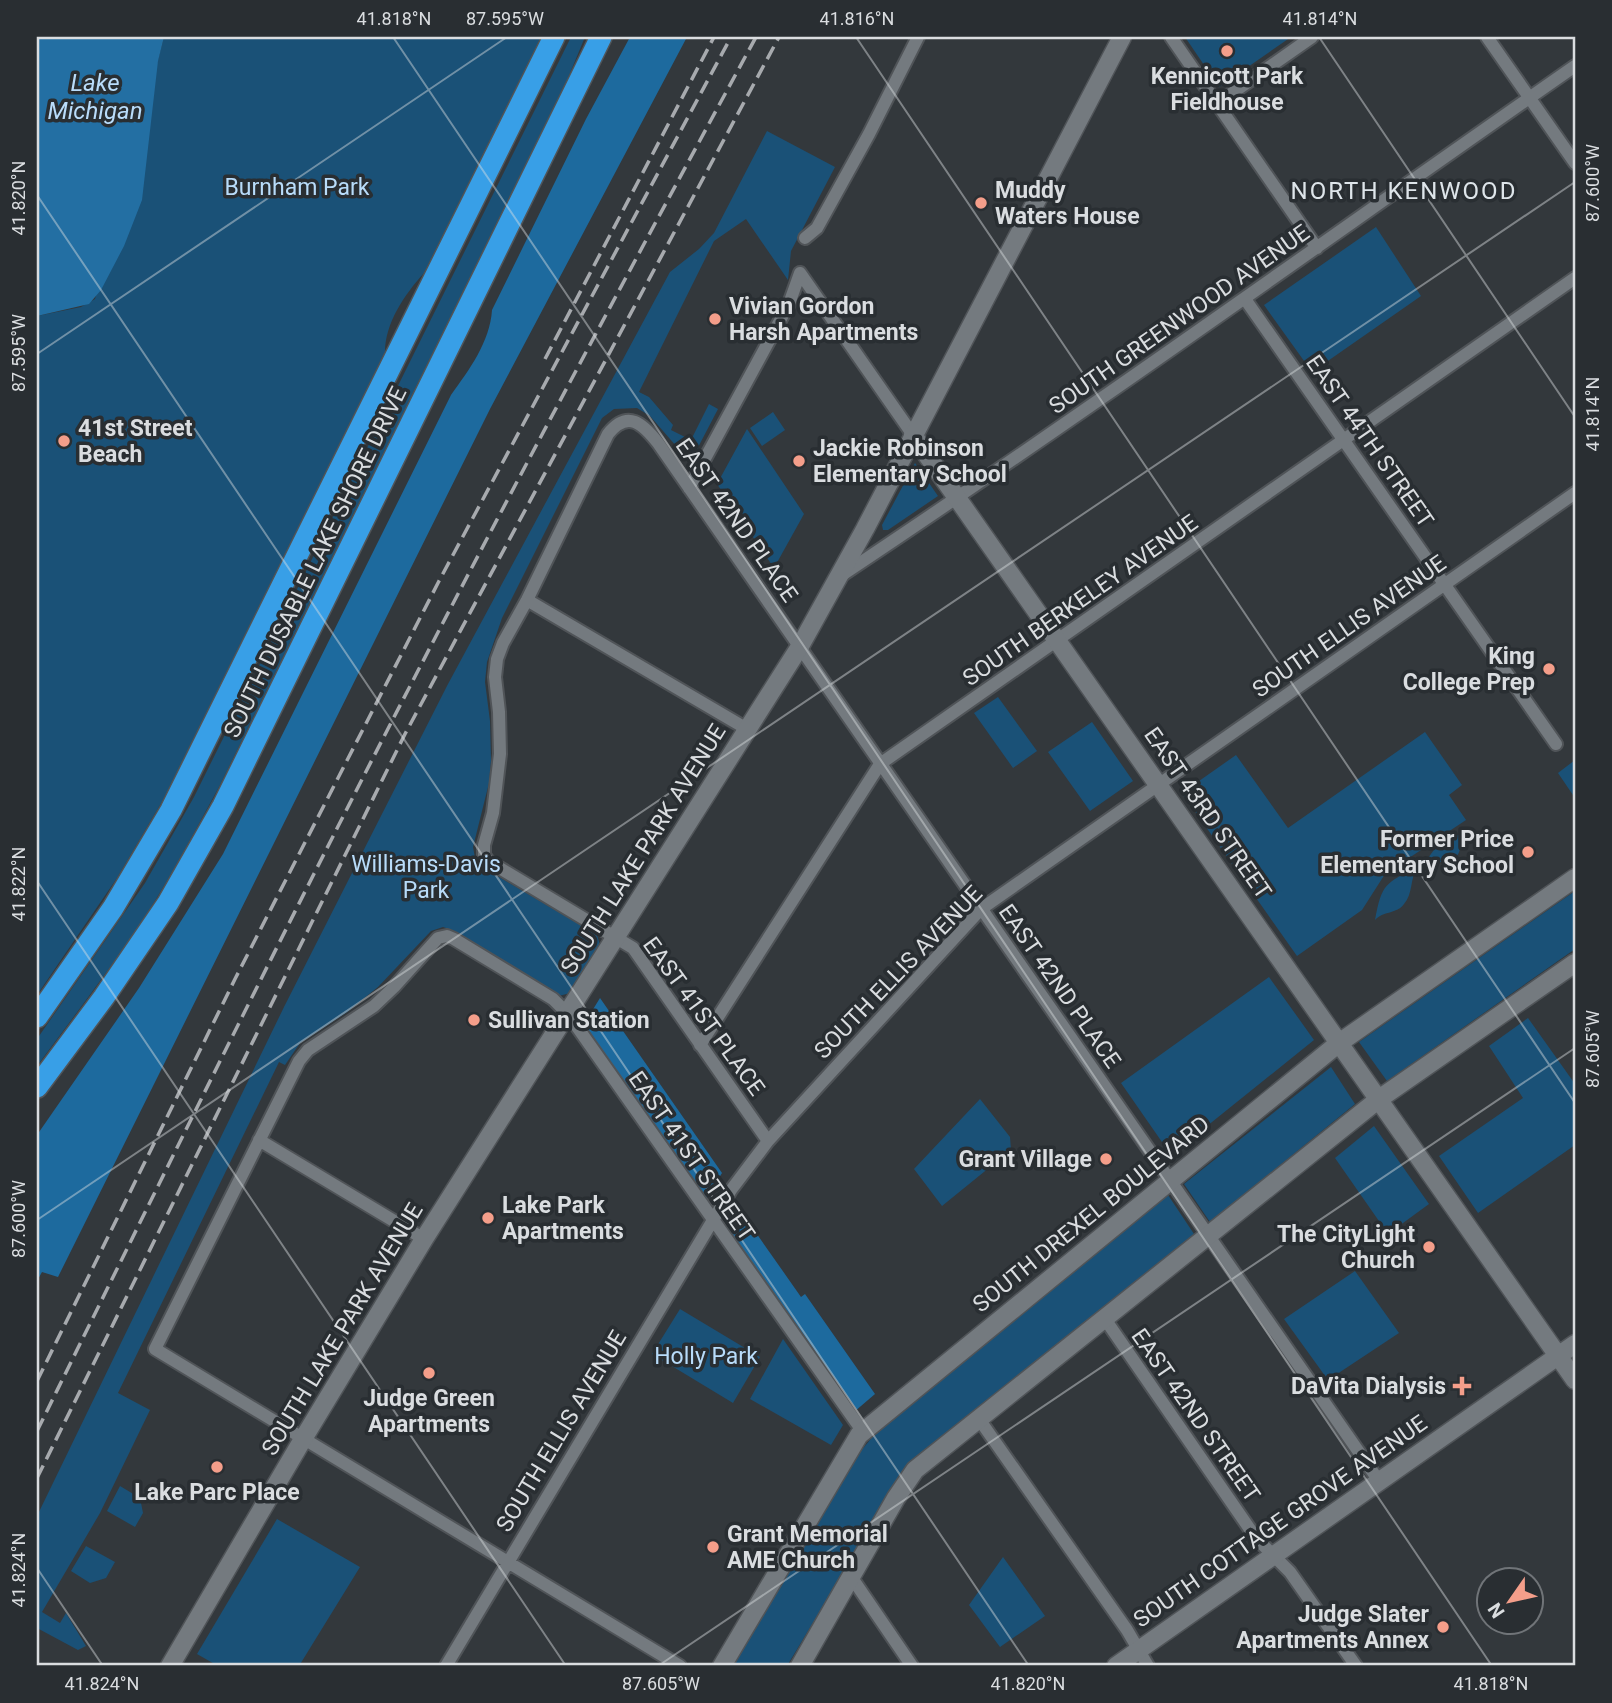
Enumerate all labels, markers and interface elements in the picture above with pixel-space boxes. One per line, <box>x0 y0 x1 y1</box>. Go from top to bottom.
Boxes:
text: 41.818°N <box>357 8 431 29</box>
text: 87.595°W <box>466 8 544 29</box>
text: 41.816°N <box>820 8 894 29</box>
text: 41.814°N <box>1283 8 1357 29</box>
marker: Kennicott Park Fieldhouse <box>1219 43 1235 59</box>
place label: Kennicott Park Fieldhouse <box>1151 63 1304 116</box>
water label: Lake Michigan <box>47 69 143 125</box>
text: 87.600°W <box>1582 144 1603 222</box>
text: 41.820°N <box>8 161 29 235</box>
park label: Burnham Park <box>225 174 370 201</box>
place label: Muddy Waters House <box>995 177 1140 230</box>
district label: NORTH KENWOOD <box>1291 177 1517 205</box>
marker: Muddy Waters House <box>973 195 989 211</box>
street label: SOUTH GREENWOOD AVENUE <box>1044 219 1315 420</box>
place label: Vivian Gordon Harsh Apartments <box>729 293 918 346</box>
marker: Vivian Gordon Harsh Apartments <box>707 311 723 327</box>
text: 87.595°W <box>8 314 29 392</box>
street label: EAST 44TH STREET <box>1300 350 1439 533</box>
text: 41.814°N <box>1582 377 1603 451</box>
street label: SOUTH DUSABLE LAKE SHORE DRIVE <box>218 382 412 742</box>
place label: 41st Street Beach <box>78 415 193 468</box>
marker: 41st Street Beach <box>56 433 72 449</box>
street label: EAST 42ND PLACE <box>670 433 803 607</box>
place label: Jackie Robinson Elementary School <box>813 435 1007 488</box>
marker: Jackie Robinson Elementary School <box>791 453 807 469</box>
street label: SOUTH BERKELEY AVENUE <box>958 509 1203 692</box>
street label: SOUTH ELLIS AVENUE <box>1247 549 1451 703</box>
place label: King College Prep <box>1403 643 1535 696</box>
marker: King College Prep <box>1541 661 1557 677</box>
street label: SOUTH LAKE PARK AVENUE <box>555 719 732 979</box>
street label: EAST 43RD STREET <box>1138 722 1277 904</box>
place label: Former Price Elementary School <box>1320 826 1514 879</box>
marker: Former Price Elementary School <box>1520 844 1536 860</box>
text: 41.822°N <box>8 847 29 921</box>
park label: Williams-Davis Park <box>351 851 501 904</box>
street label: SOUTH ELLIS AVENUE <box>809 880 988 1064</box>
street label: EAST 42ND PLACE <box>993 899 1126 1073</box>
street label: EAST 41ST PLACE <box>637 932 770 1101</box>
place label: Sullivan Station <box>488 1007 650 1034</box>
text: 87.605°W <box>1582 1010 1603 1088</box>
marker: Sullivan Station <box>466 1012 482 1028</box>
street label: EAST 41ST STREET <box>623 1066 760 1247</box>
street label: SOUTH DREXEL BOULEVARD <box>968 1111 1215 1318</box>
place label: Grant Village <box>958 1146 1092 1173</box>
marker: Grant Village <box>1098 1151 1114 1167</box>
text: 87.600°W <box>8 1180 29 1258</box>
place label: Lake Park Apartments <box>502 1192 624 1245</box>
street label: SOUTH LAKE PARK AVENUE <box>256 1198 429 1460</box>
marker: Lake Park Apartments <box>480 1210 496 1226</box>
place label: The CityLight Church <box>1277 1221 1415 1274</box>
marker: The CityLight Church <box>1421 1239 1437 1255</box>
street label: EAST 42ND STREET <box>1126 1323 1266 1507</box>
street label: SOUTH ELLIS AVENUE <box>491 1326 632 1537</box>
park label: Holly Park <box>654 1343 758 1370</box>
marker: Judge Green Apartments <box>421 1365 437 1381</box>
place label: DaVita Dialysis <box>1291 1373 1446 1400</box>
marker: DaVita Dialysis <box>1452 1376 1472 1396</box>
place label: Judge Green Apartments <box>363 1385 495 1438</box>
street label: SOUTH COTTAGE GROVE AVENUE <box>1128 1409 1432 1633</box>
marker: Lake Parc Place <box>209 1459 225 1475</box>
place label: Lake Parc Place <box>134 1479 300 1506</box>
place label: Grant Memorial AME Church <box>727 1521 888 1574</box>
text: 41.824°N <box>8 1533 29 1607</box>
marker: Grant Memorial AME Church <box>705 1539 721 1555</box>
north arrow <box>1476 1566 1546 1636</box>
text: N <box>1483 1598 1510 1622</box>
place label: Judge Slater Apartments Annex <box>1236 1601 1430 1654</box>
marker: Judge Slater Apartments Annex <box>1435 1619 1451 1635</box>
text: 41.824°N <box>65 1673 139 1694</box>
text: 87.605°W <box>622 1673 700 1694</box>
text: 41.820°N <box>991 1673 1065 1694</box>
text: 41.818°N <box>1454 1673 1528 1694</box>

